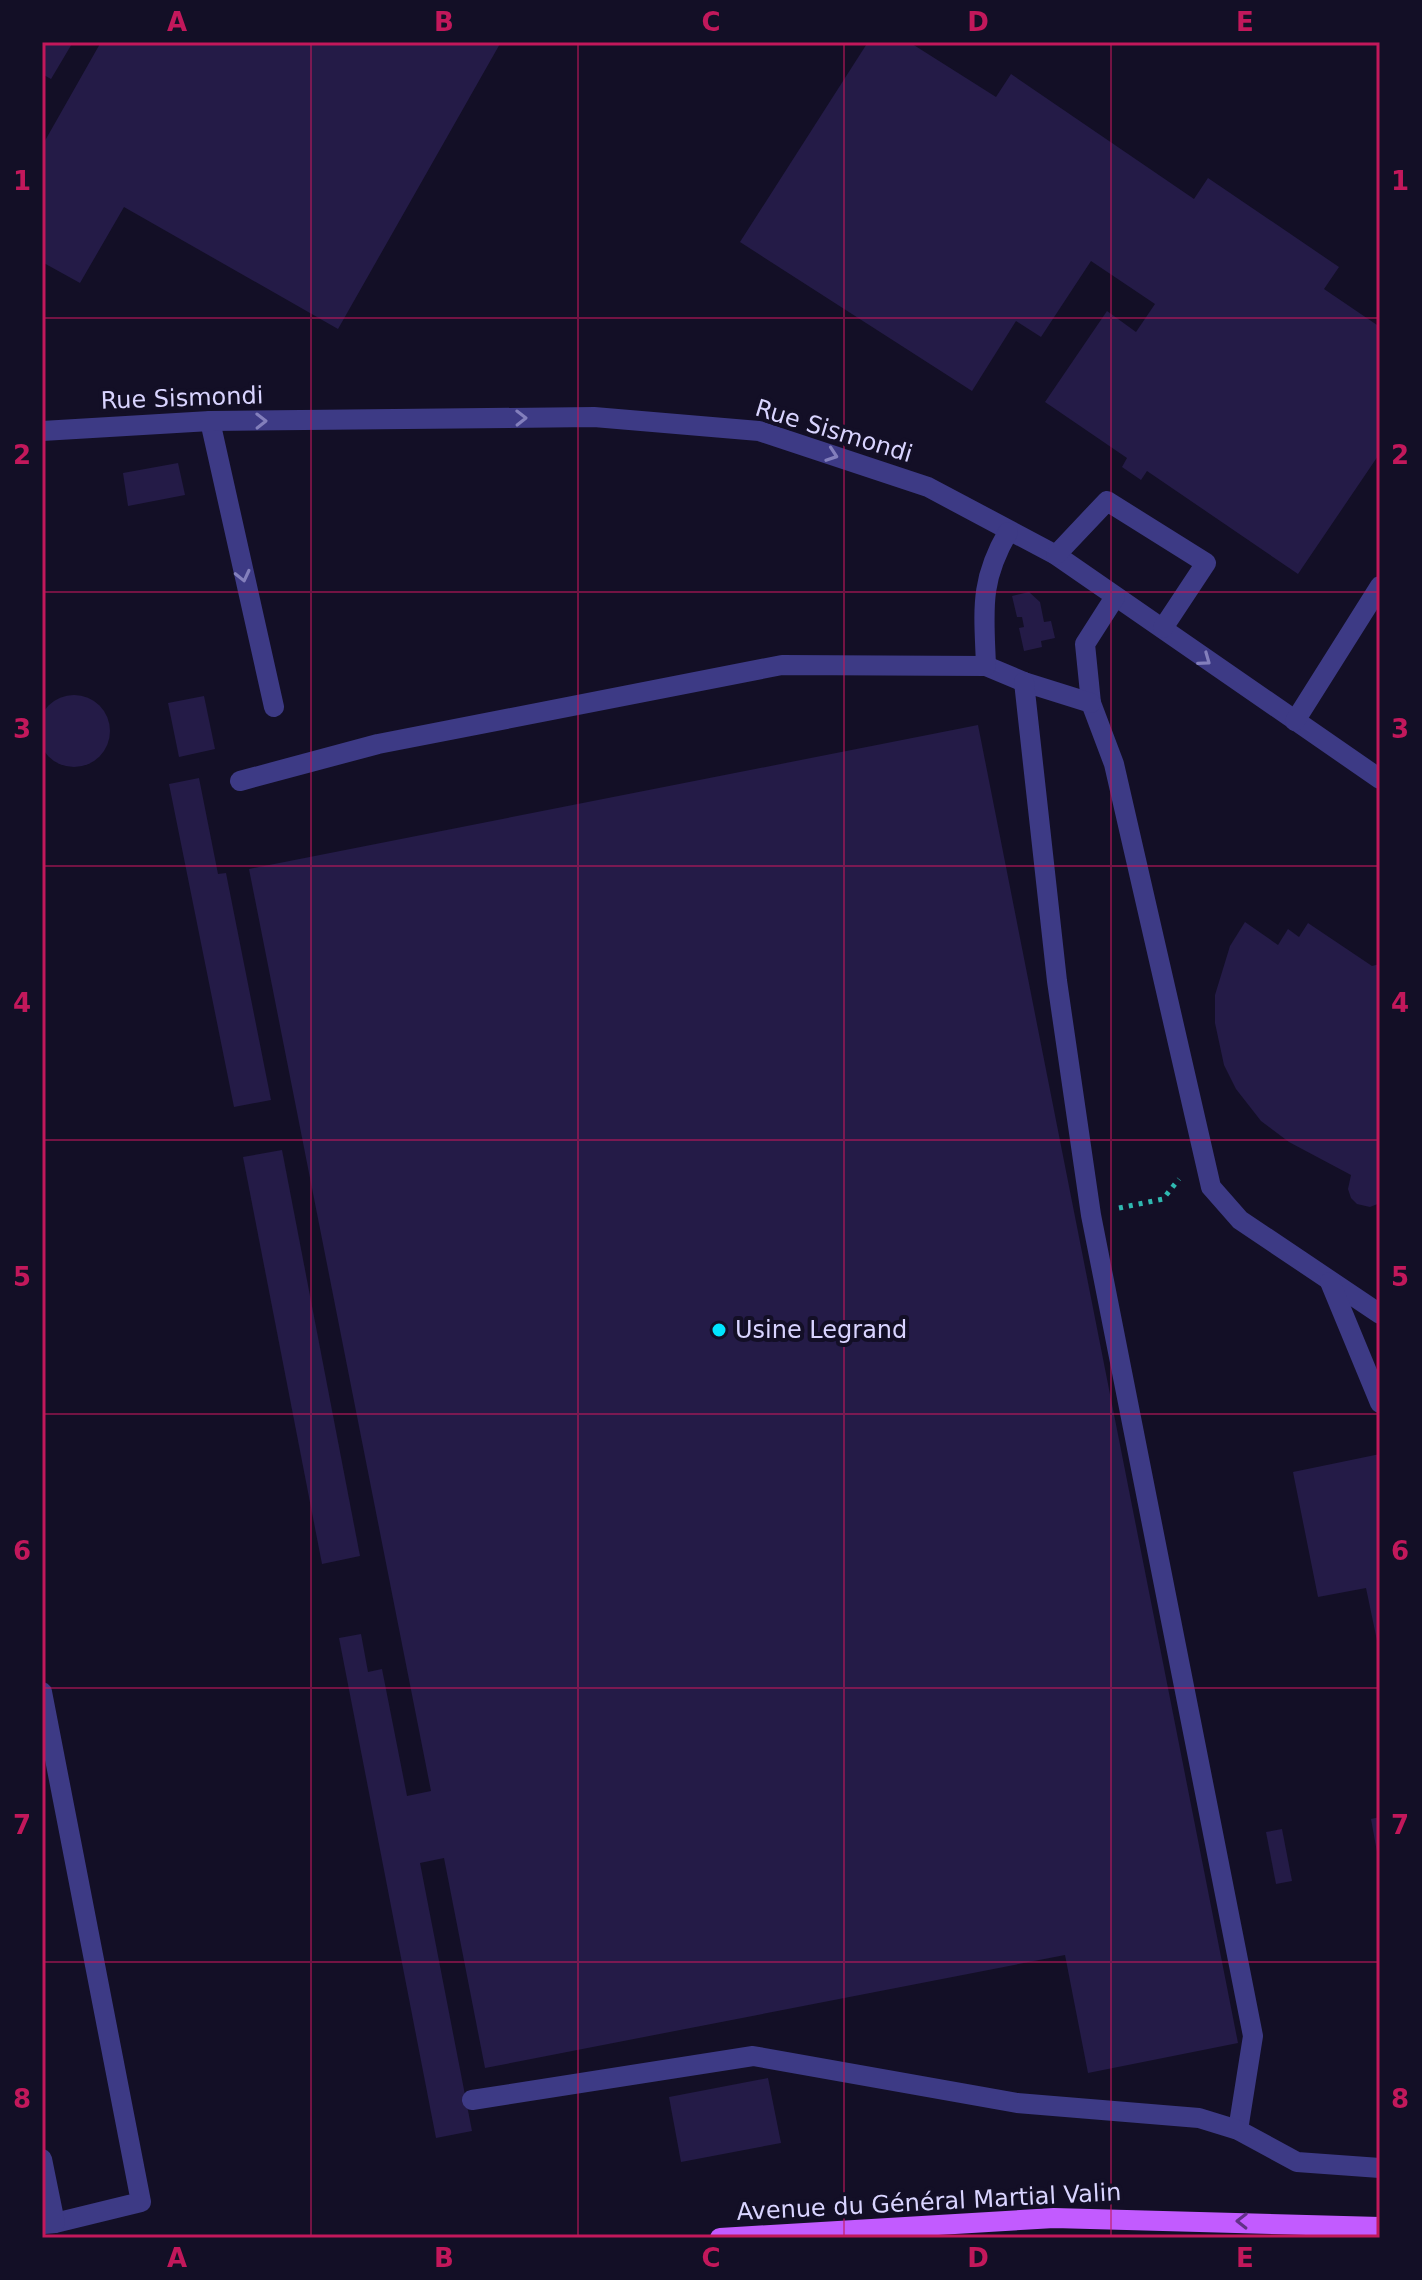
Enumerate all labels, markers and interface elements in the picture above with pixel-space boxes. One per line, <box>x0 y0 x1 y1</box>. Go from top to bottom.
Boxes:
text: A <box>167 7 187 37</box>
text: B <box>434 7 454 37</box>
text: C <box>701 7 721 37</box>
text: D <box>967 7 989 37</box>
text: E <box>1236 7 1254 37</box>
text: 1 <box>13 166 31 196</box>
text: 1 <box>1391 166 1409 196</box>
street label: Rue Sismondi <box>100 381 264 415</box>
street label: Rue Sismondi <box>752 394 916 468</box>
one-way arrow <box>515 409 528 427</box>
one-way arrow <box>255 412 268 430</box>
text: 2 <box>13 440 31 470</box>
text: 2 <box>1391 440 1409 470</box>
one-way arrow <box>825 446 839 462</box>
one-way arrow <box>234 568 251 582</box>
one-way arrow <box>1196 650 1211 664</box>
text: 3 <box>13 714 31 744</box>
text: 3 <box>1391 714 1409 744</box>
text: 4 <box>13 988 31 1018</box>
text: 4 <box>1391 988 1409 1018</box>
text: 5 <box>13 1262 31 1292</box>
text: 5 <box>1391 1262 1409 1292</box>
place label: Usine Legrand <box>735 1316 907 1344</box>
marker: Usine Legrand <box>710 1321 728 1339</box>
text: 6 <box>13 1536 31 1566</box>
text: 6 <box>1391 1536 1409 1566</box>
text: 7 <box>13 1810 31 1840</box>
text: 7 <box>1391 1810 1409 1840</box>
text: 8 <box>13 2084 31 2114</box>
text: 8 <box>1391 2084 1409 2114</box>
street label: Avenue du Général Martial Valin <box>736 2178 1122 2226</box>
one-way arrow <box>1235 2213 1248 2230</box>
text: A <box>167 2243 187 2273</box>
text: B <box>434 2243 454 2273</box>
text: C <box>701 2243 721 2273</box>
text: D <box>967 2243 989 2273</box>
text: E <box>1236 2243 1254 2273</box>

